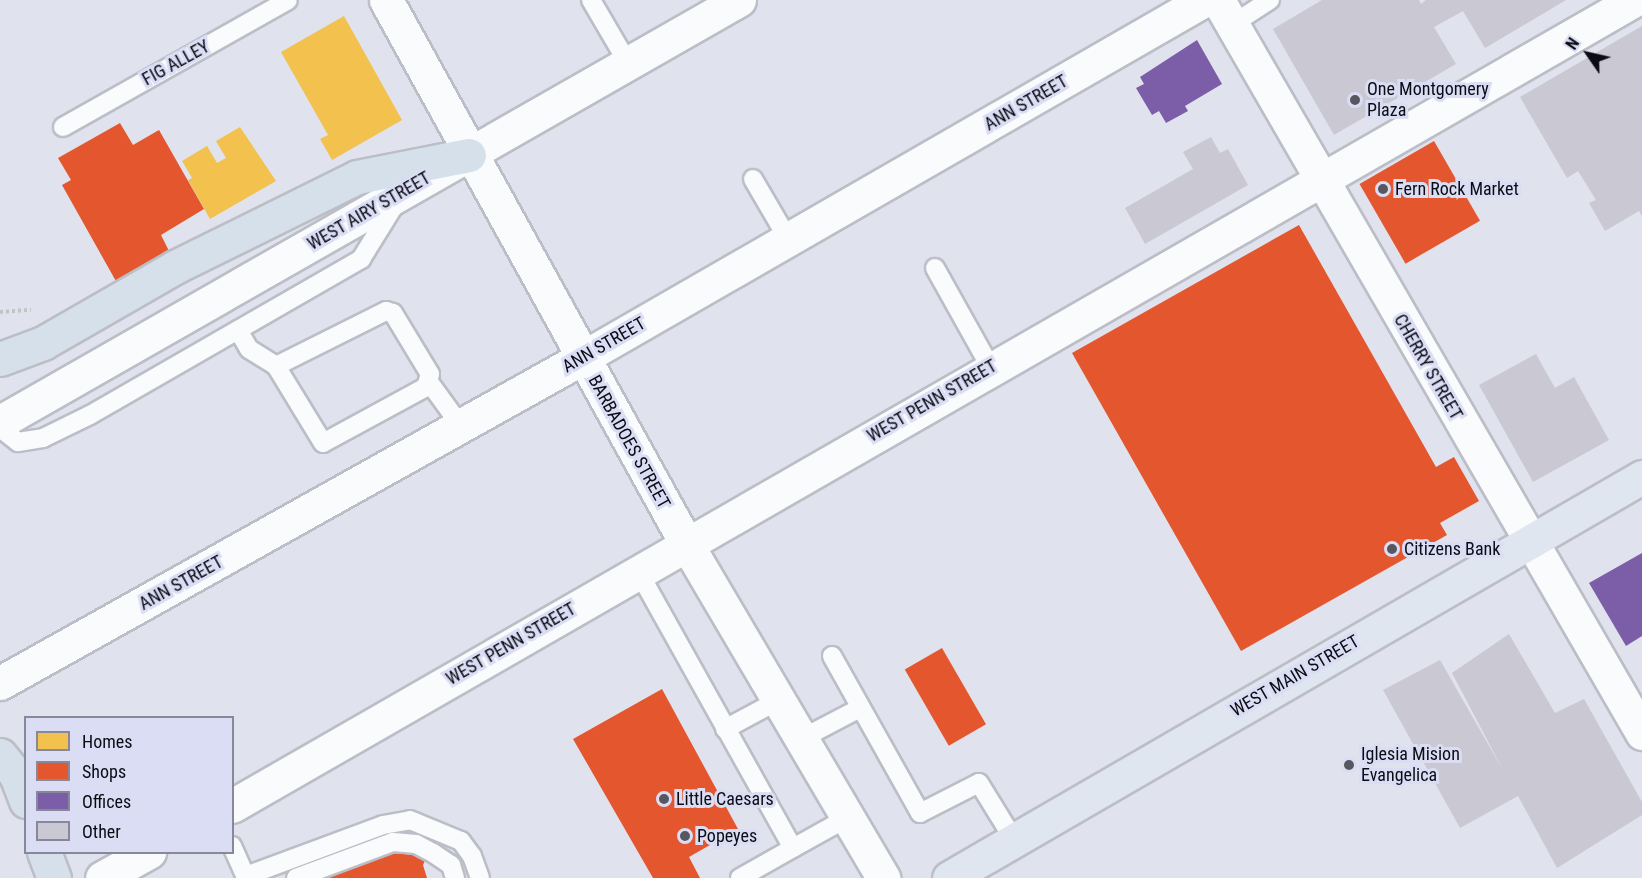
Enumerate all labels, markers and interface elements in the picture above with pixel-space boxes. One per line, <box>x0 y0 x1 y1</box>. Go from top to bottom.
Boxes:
north arrow <box>1558 24 1618 84</box>
text: N <box>1562 34 1583 53</box>
street label: FIG ALLEY <box>138 36 214 90</box>
street label: ANN STREET <box>981 71 1071 135</box>
place label: One Montgomery Plaza <box>1367 79 1489 122</box>
marker: One Montgomery Plaza <box>1348 93 1362 107</box>
street label: WEST AIRY STREET <box>304 167 434 255</box>
place label: Fern Rock Market <box>1395 178 1519 200</box>
marker: Fern Rock Market <box>1376 182 1390 196</box>
street label: CHERRY STREET <box>1389 310 1467 424</box>
street label: ANN STREET <box>559 313 649 377</box>
street label: WEST PENN STREET <box>863 355 1001 447</box>
street label: BARBADOES STREET <box>583 372 675 512</box>
place label: Citizens Bank <box>1404 538 1500 560</box>
marker: Citizens Bank <box>1385 542 1399 556</box>
street label: ANN STREET <box>135 551 227 615</box>
street label: WEST PENN STREET <box>442 598 580 690</box>
street label: WEST MAIN STREET <box>1227 630 1363 722</box>
legend <box>24 716 234 854</box>
text: Homes <box>82 731 132 752</box>
place label: Iglesia Mision Evangelica <box>1361 744 1460 786</box>
marker: Iglesia Mision Evangelica <box>1342 758 1356 772</box>
text: Shops <box>82 761 126 782</box>
place label: Little Caesars <box>676 788 774 810</box>
text: Offices <box>82 791 131 812</box>
marker: Little Caesars <box>657 792 671 806</box>
text: Other <box>82 821 121 842</box>
place label: Popeyes <box>697 825 757 847</box>
marker: Popeyes <box>678 829 692 843</box>

